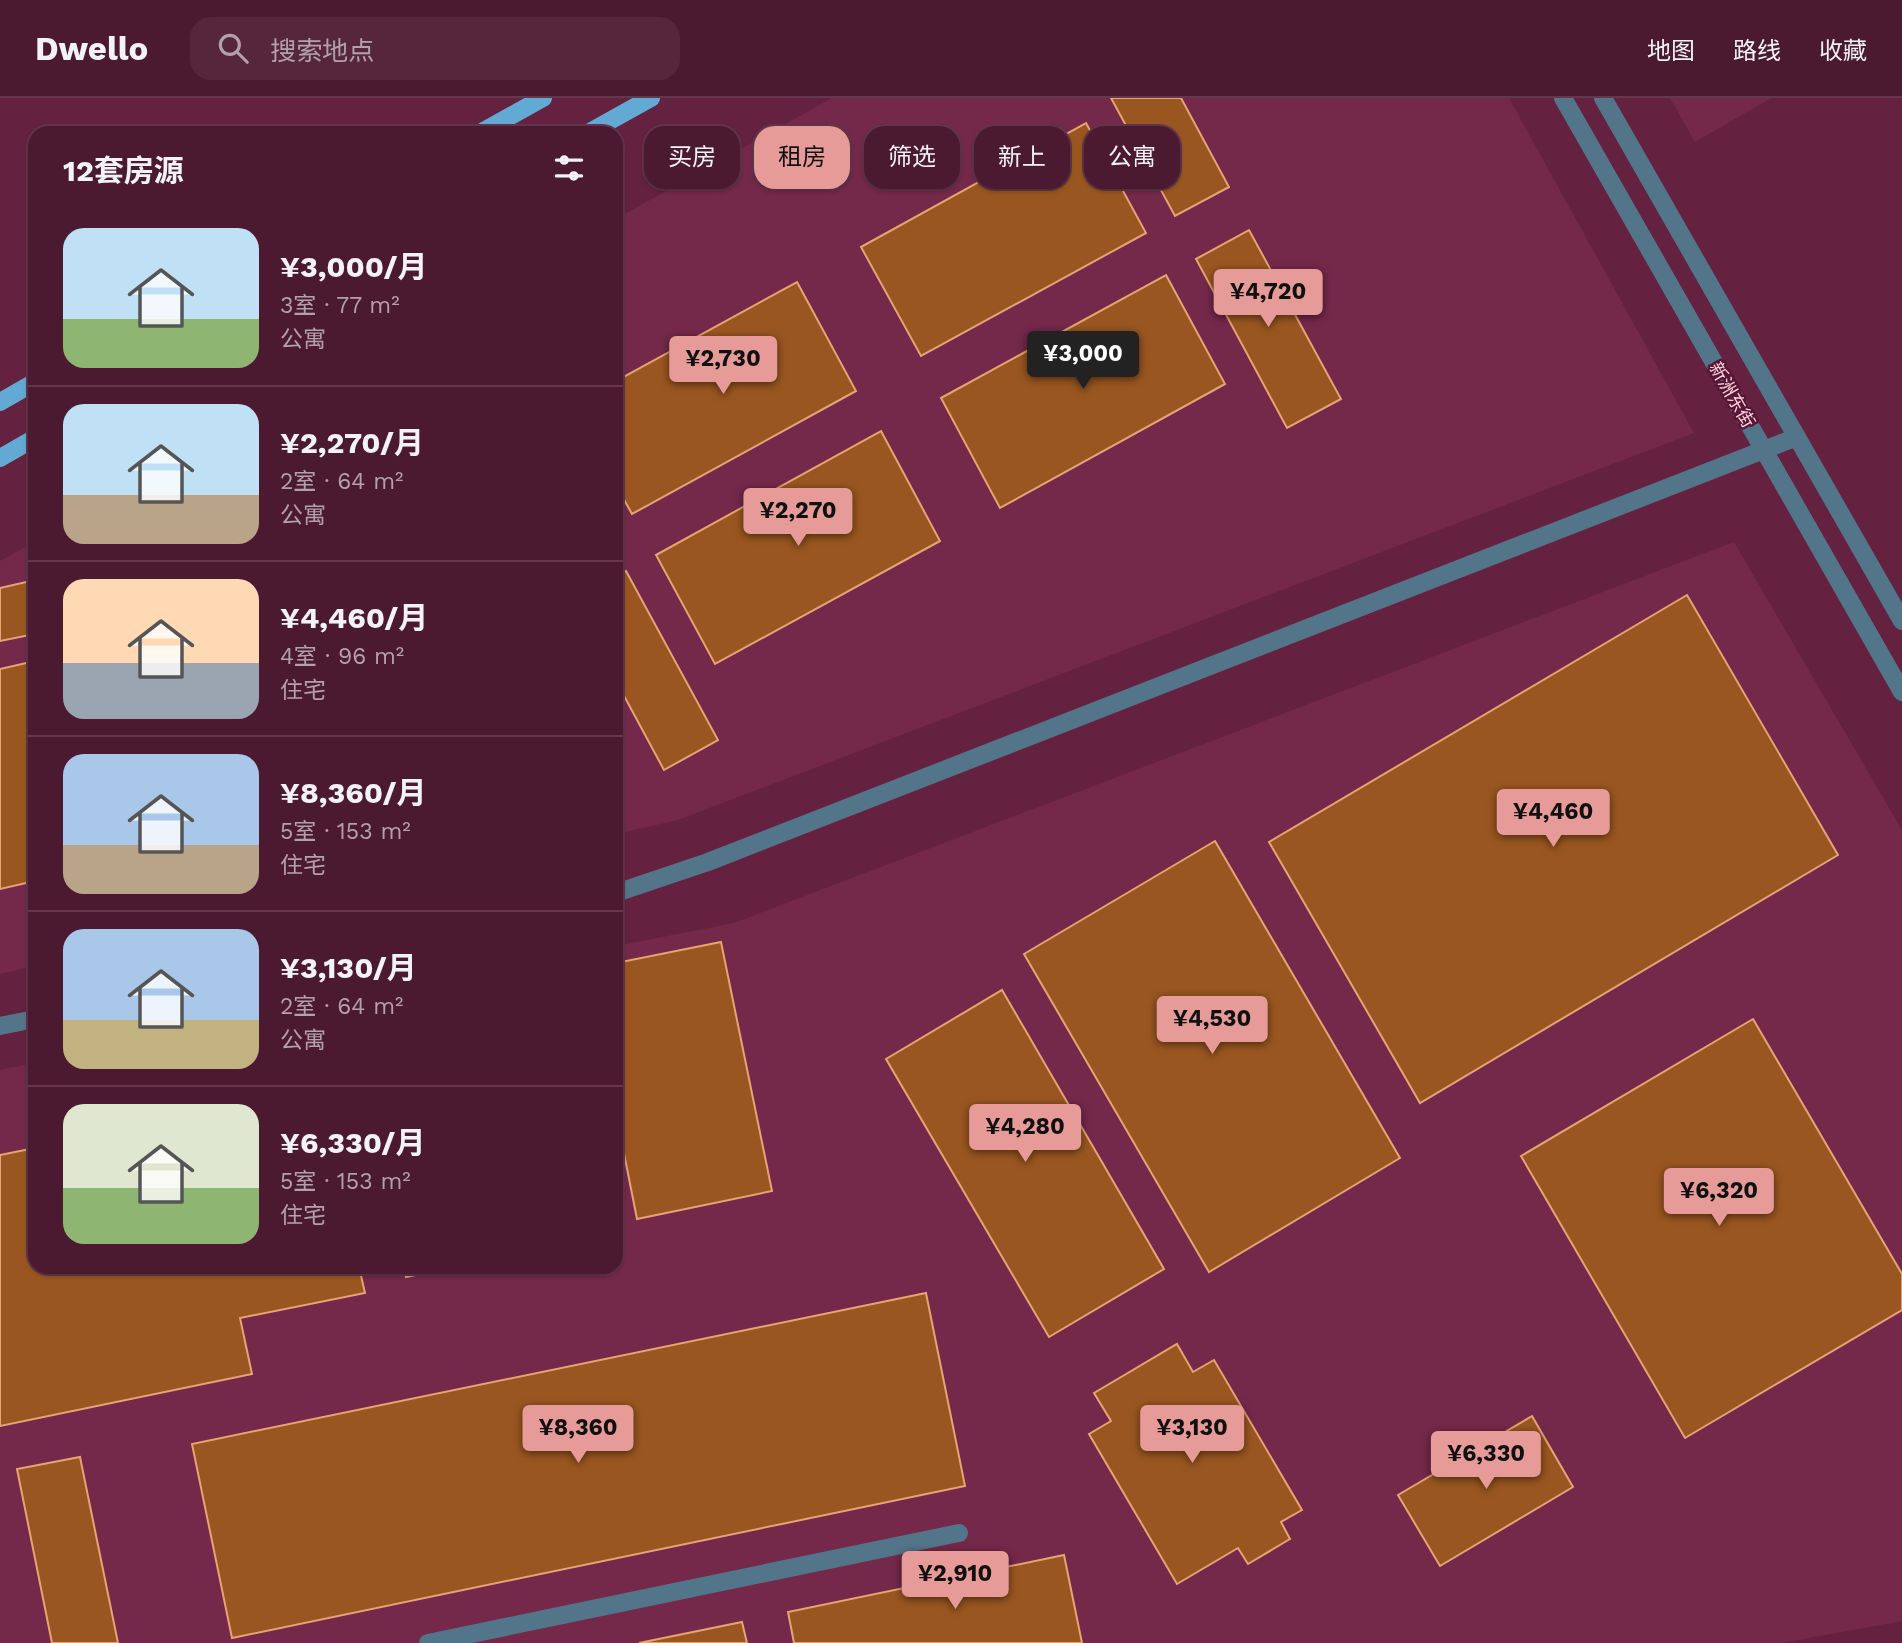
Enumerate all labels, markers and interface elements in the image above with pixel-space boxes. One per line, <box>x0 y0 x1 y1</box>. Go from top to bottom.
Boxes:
search box <box>190 17 680 80</box>
text: Dwello <box>35 29 148 68</box>
icon: search <box>214 29 252 67</box>
text: 搜索地点 <box>270 36 374 66</box>
text: 地图 <box>1647 37 1695 65</box>
text: 路线 <box>1733 37 1781 65</box>
text: 收藏 <box>1819 37 1867 65</box>
chip: 买房 <box>644 126 740 189</box>
chip: 租房 <box>754 126 850 189</box>
chip: 筛选 <box>864 126 960 189</box>
chip: 新上 <box>974 126 1070 189</box>
chip: 公寓 <box>1084 126 1180 189</box>
icon: filters <box>550 149 588 187</box>
text: 12套房源 <box>63 153 184 188</box>
text: ¥3,000/月 <box>280 249 428 284</box>
icon: home <box>119 256 203 340</box>
pin: ¥4,720 <box>1211 270 1325 329</box>
text: ¥4,720 <box>1230 278 1306 305</box>
text: 3室 · 77 m² <box>280 292 400 319</box>
text: 公寓 <box>280 326 326 353</box>
pin: ¥3,000 <box>1026 331 1140 391</box>
pin: ¥2,730 <box>666 336 780 396</box>
text: ¥3,000 <box>1043 340 1123 367</box>
text: ¥2,730 <box>685 345 761 372</box>
street label: 新洲东街 <box>1705 358 1760 431</box>
text: ¥2,270/月 <box>280 425 424 460</box>
icon: home <box>119 432 203 516</box>
text: 2室 · 64 m² <box>280 468 404 495</box>
pin: ¥2,270 <box>741 489 855 548</box>
text: ¥2,270 <box>759 497 837 524</box>
text: 公寓 <box>280 502 326 529</box>
text: ¥4,460/月 <box>280 600 428 635</box>
icon: home <box>119 607 203 691</box>
text: 4室 · 96 m² <box>280 643 404 670</box>
text: 住宅 <box>280 677 326 704</box>
text: ¥8,360/月 <box>280 775 426 810</box>
icon: home <box>119 782 203 866</box>
pin: ¥4,460 <box>1496 790 1610 849</box>
text: ¥4,460 <box>1513 798 1593 825</box>
text: 5室 · 153 m² <box>280 818 411 845</box>
text: 住宅 <box>280 852 326 879</box>
text: ¥3,130/月 <box>280 950 417 985</box>
icon: home <box>119 957 203 1041</box>
text: 2室 · 64 m² <box>280 993 404 1020</box>
pin: ¥4,530 <box>1155 996 1269 1056</box>
text: ¥4,530 <box>1173 1005 1251 1032</box>
text: 公寓 <box>280 1027 326 1054</box>
pin: ¥4,280 <box>968 1104 1082 1164</box>
text: ¥4,280 <box>985 1113 1065 1140</box>
text: ¥6,330/月 <box>280 1125 425 1160</box>
icon: home <box>119 1132 203 1216</box>
text: 5室 · 153 m² <box>280 1168 411 1195</box>
pin: ¥6,320 <box>1662 1168 1776 1228</box>
text: ¥6,320 <box>1680 1177 1758 1204</box>
text: 住宅 <box>280 1202 326 1229</box>
pin: ¥8,360 <box>521 1406 635 1465</box>
pin: ¥3,130 <box>1135 1406 1249 1465</box>
text: ¥8,360 <box>538 1414 618 1441</box>
text: ¥3,130 <box>1156 1414 1228 1441</box>
pin: ¥6,330 <box>1429 1432 1543 1491</box>
text: ¥6,330 <box>1447 1440 1525 1467</box>
pin: ¥2,910 <box>898 1552 1012 1611</box>
text: ¥2,910 <box>918 1560 992 1587</box>

